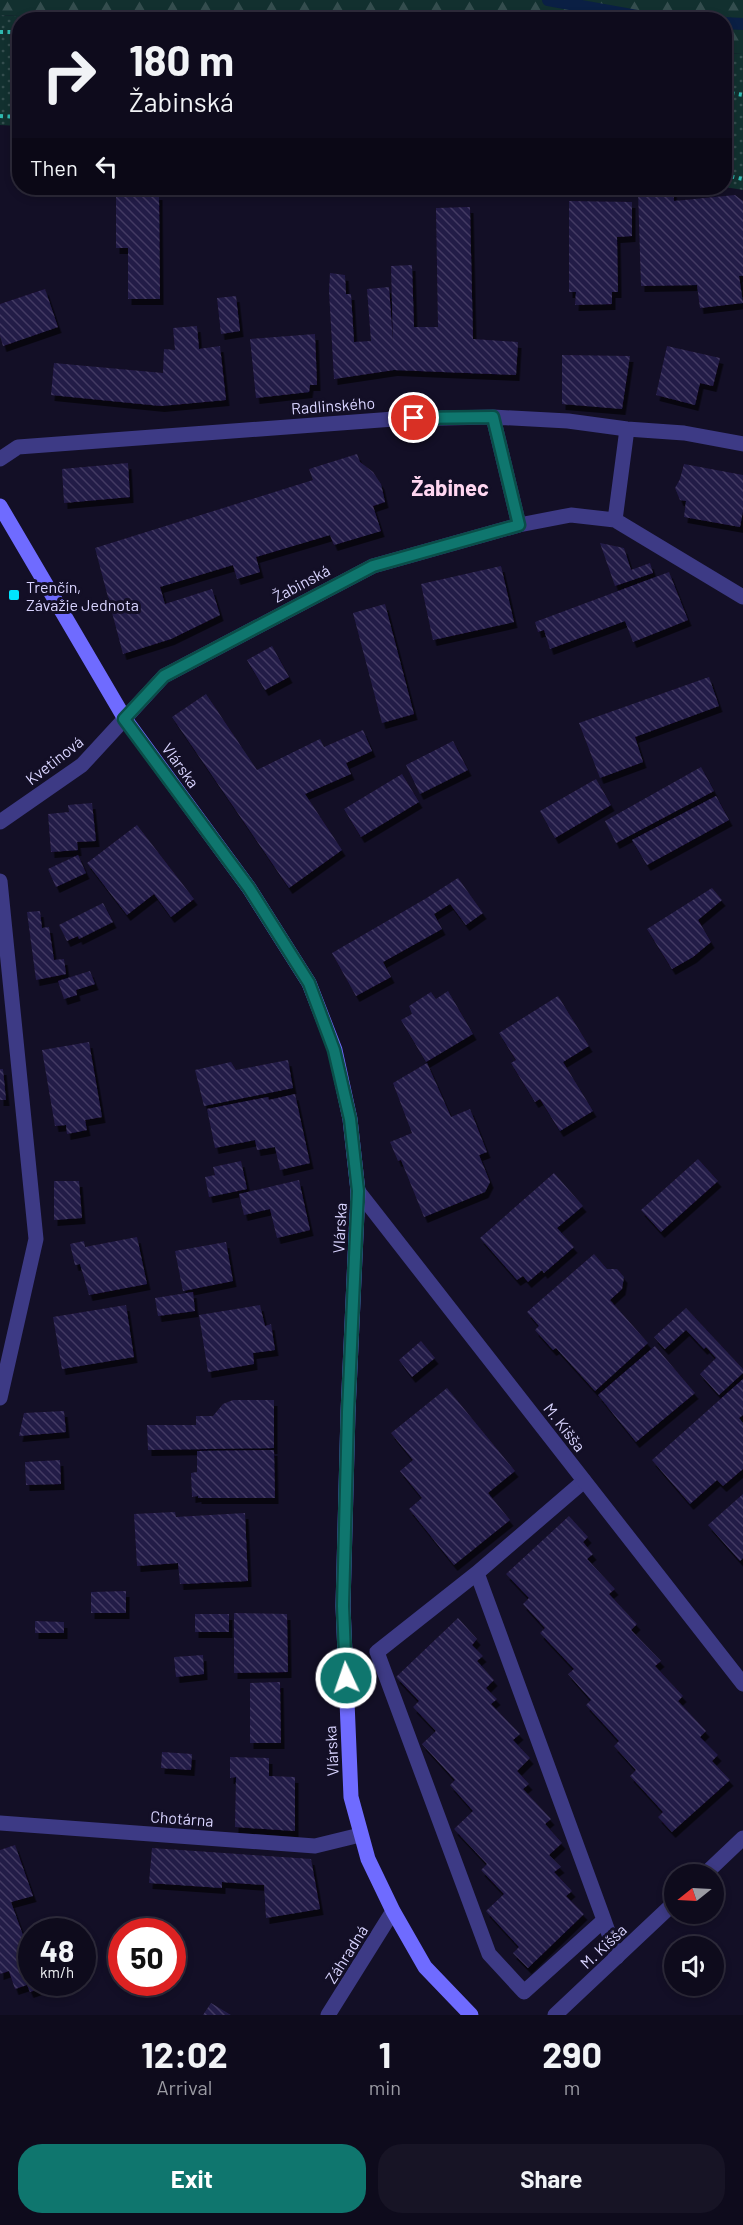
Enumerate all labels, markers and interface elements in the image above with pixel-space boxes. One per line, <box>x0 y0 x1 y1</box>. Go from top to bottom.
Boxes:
text: 180 m <box>129 34 234 84</box>
icon: right <box>30 36 108 114</box>
text: Žabinská <box>129 85 234 117</box>
icon: left <box>90 150 123 183</box>
text: Then <box>30 154 78 180</box>
pin <box>388 392 439 443</box>
street label: Radlinského <box>290 393 376 417</box>
icon: arrive <box>397 401 430 434</box>
district label: Žabinec <box>411 474 489 500</box>
street label: Žabinská <box>269 560 333 606</box>
place label: Trenčín, Závažie Jednota <box>26 577 139 614</box>
marker: Trenčín, Závažie Jednota <box>7 588 21 602</box>
street label: Kvetinová <box>22 732 86 788</box>
street label: Vlárska <box>158 739 204 791</box>
street label: Vlárska <box>328 1202 350 1254</box>
street label: M. Kišša <box>540 1399 590 1455</box>
position arrow <box>314 1646 378 1710</box>
street label: Vlárska <box>320 1725 342 1777</box>
street label: Chotárna <box>150 1806 214 1830</box>
north arrow <box>664 1864 724 1924</box>
map controls <box>664 1864 724 1996</box>
speed limit sign: 50 <box>108 1918 186 1996</box>
street label: M. Kišša <box>576 1920 630 1972</box>
street label: Záhradná <box>321 1921 371 1987</box>
text: 48 <box>40 1932 74 1968</box>
button: sound <box>664 1936 724 1996</box>
text: km/h <box>40 1963 74 1981</box>
text: 12:02 <box>141 2032 228 2075</box>
text: 1 <box>379 2032 391 2075</box>
text: 290 <box>542 2032 602 2075</box>
text: Arrival <box>156 2075 212 2099</box>
text: min <box>369 2075 401 2099</box>
text: m <box>564 2075 580 2099</box>
button: Exit <box>18 2144 366 2213</box>
button: Share <box>378 2144 725 2213</box>

